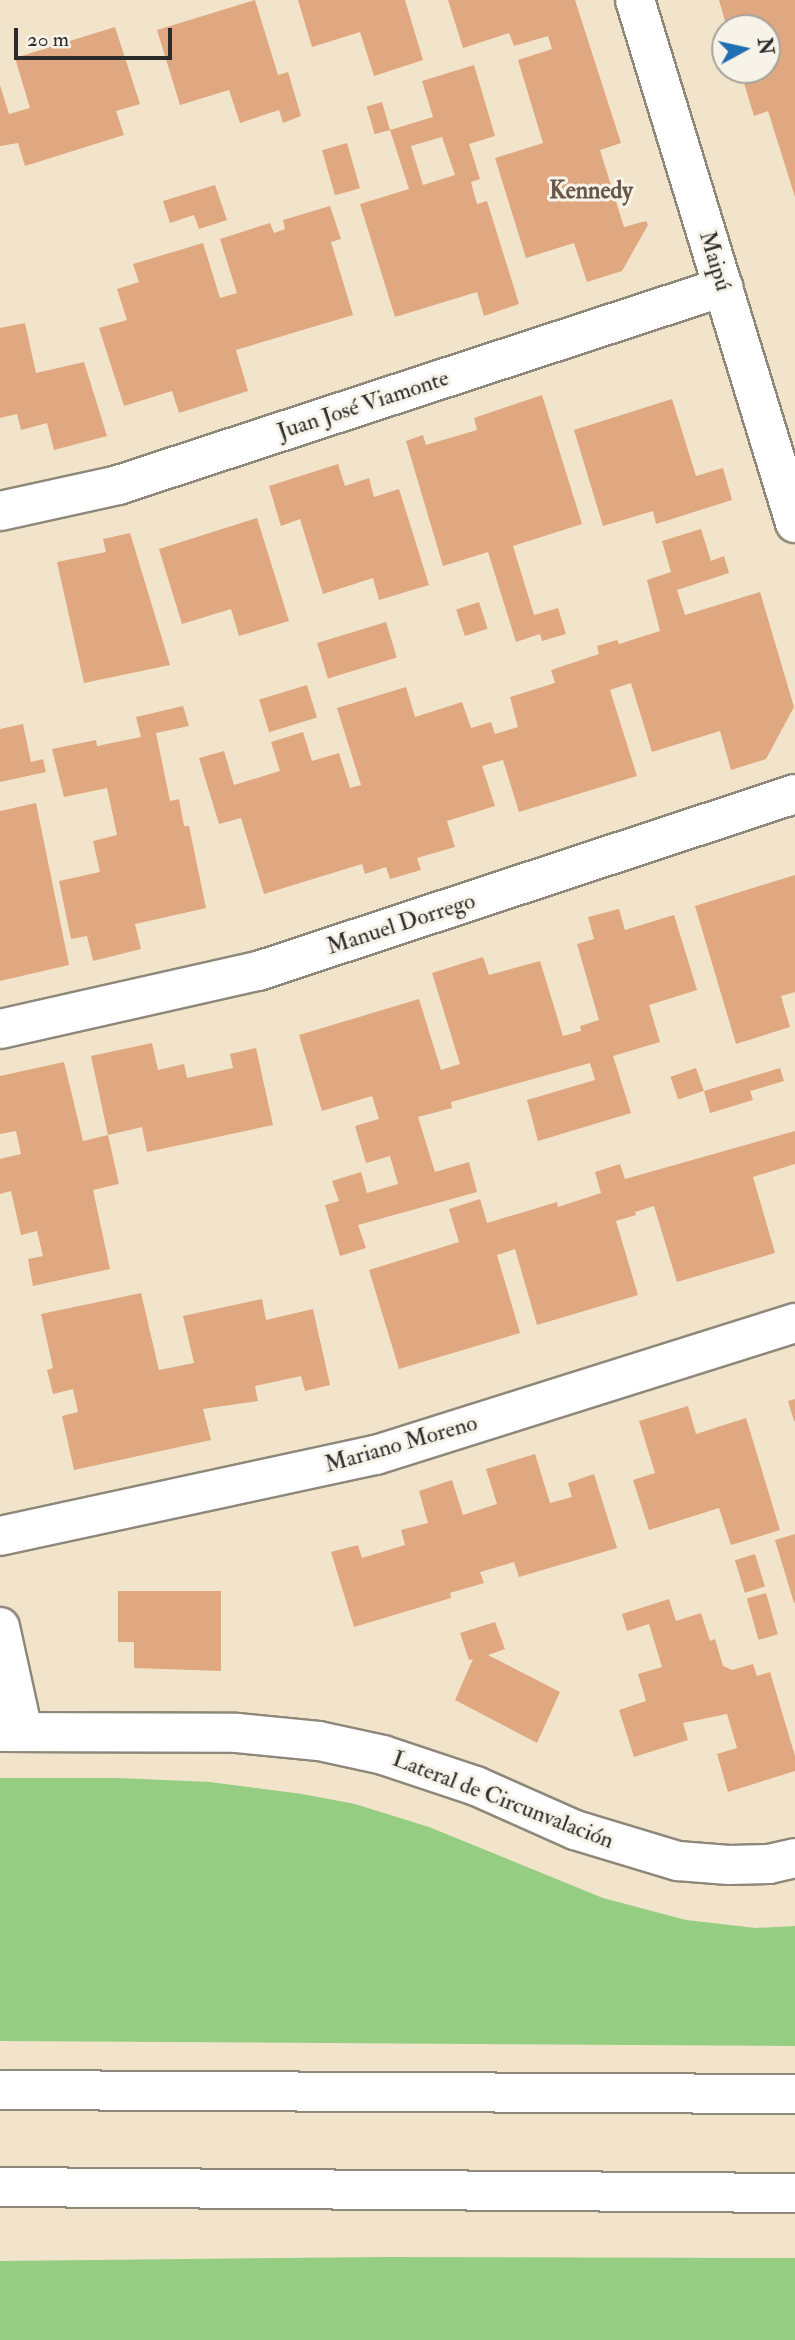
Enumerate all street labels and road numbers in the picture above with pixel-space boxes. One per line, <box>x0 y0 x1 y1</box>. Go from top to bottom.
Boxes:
street label: Maipú <box>693 228 737 294</box>
street label: Juan José Viamonte <box>274 364 452 446</box>
street label: Manuel Dorrego <box>323 887 479 961</box>
street label: Mariano Moreno <box>322 1409 480 1479</box>
street label: Lateral de Circunvalación <box>389 1745 617 1855</box>

